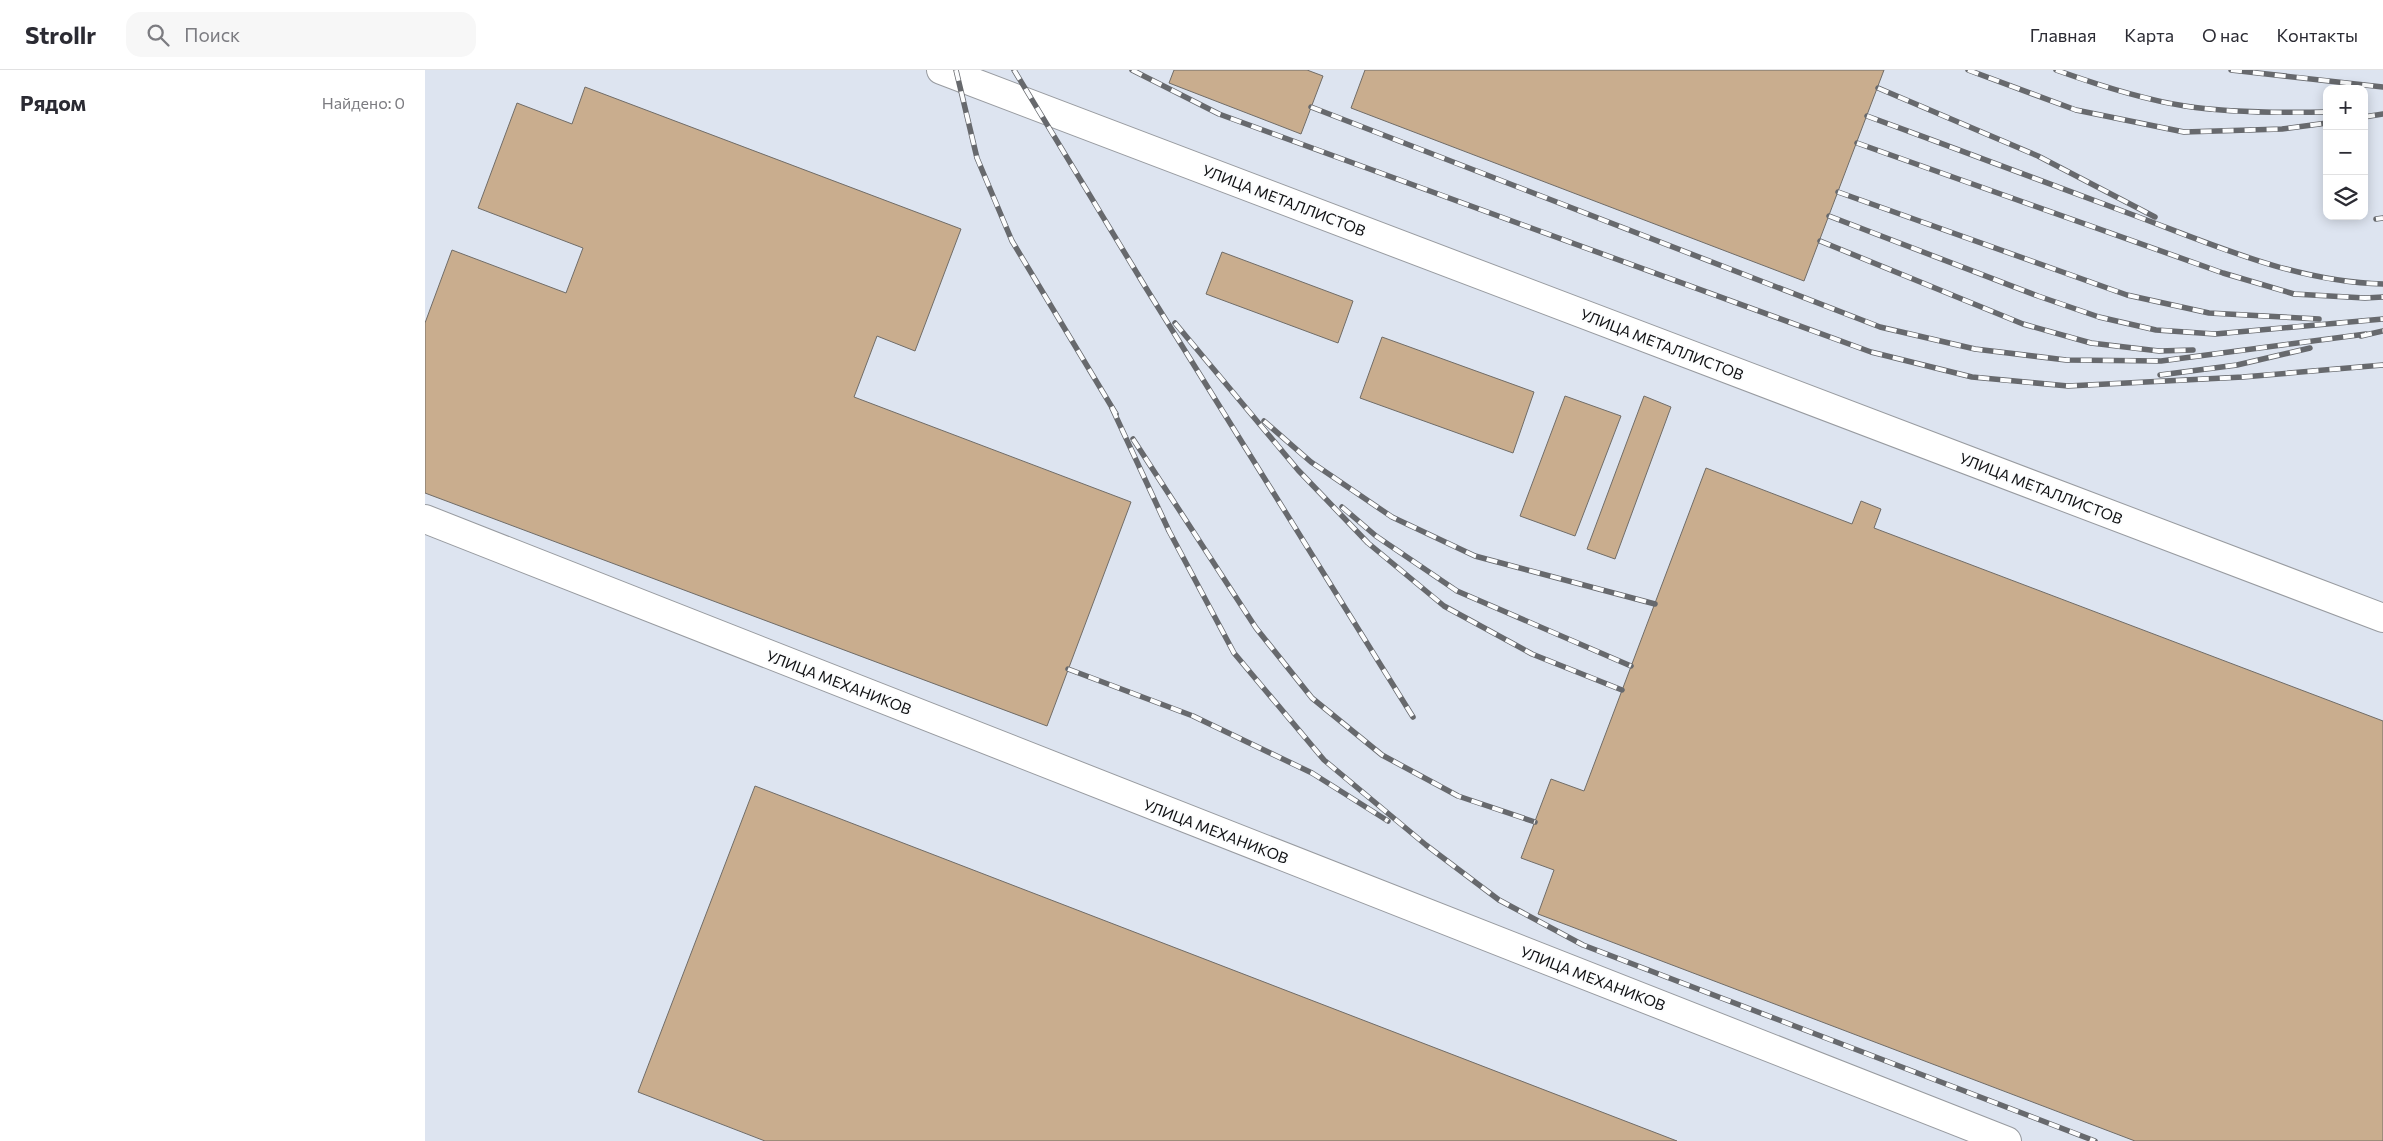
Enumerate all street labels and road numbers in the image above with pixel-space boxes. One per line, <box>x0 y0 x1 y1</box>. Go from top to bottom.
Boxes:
street label: УЛИЦА МЕТАЛЛИСТОВ <box>1200 161 1368 240</box>
street label: УЛИЦА МЕТАЛЛИСТОВ <box>1578 305 1746 384</box>
street label: УЛИЦА МЕТАЛЛИСТОВ <box>1957 449 2125 528</box>
street label: УЛИЦА МЕХАНИКОВ <box>764 646 914 718</box>
street label: УЛИЦА МЕХАНИКОВ <box>1141 795 1291 867</box>
street label: УЛИЦА МЕХАНИКОВ <box>1518 942 1668 1014</box>

